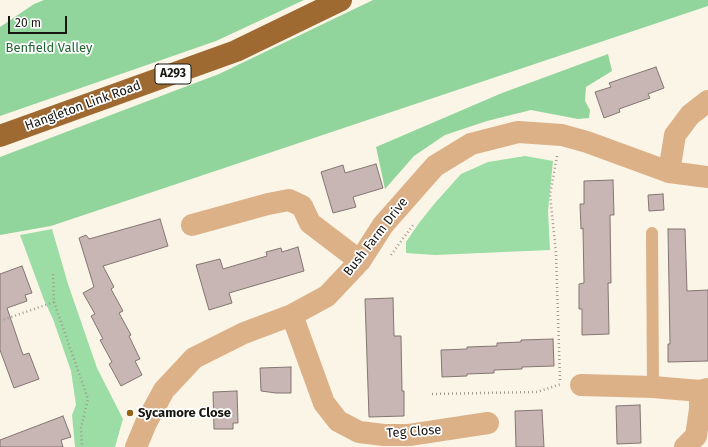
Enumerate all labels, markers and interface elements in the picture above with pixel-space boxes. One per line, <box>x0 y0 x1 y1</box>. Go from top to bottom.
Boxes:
scale bar <box>10 8 69 34</box>
text: 20 m <box>15 16 41 30</box>
park label: Benfield Valley <box>6 40 92 56</box>
road number: A293 <box>155 64 191 84</box>
street label: Hangleton Link Road <box>23 78 143 134</box>
street label: Bush Farm Drive <box>340 195 412 279</box>
place label: Sycamore Close <box>138 405 231 421</box>
marker: Sycamore Close <box>125 408 135 418</box>
street label: Teg Close <box>386 422 442 442</box>

